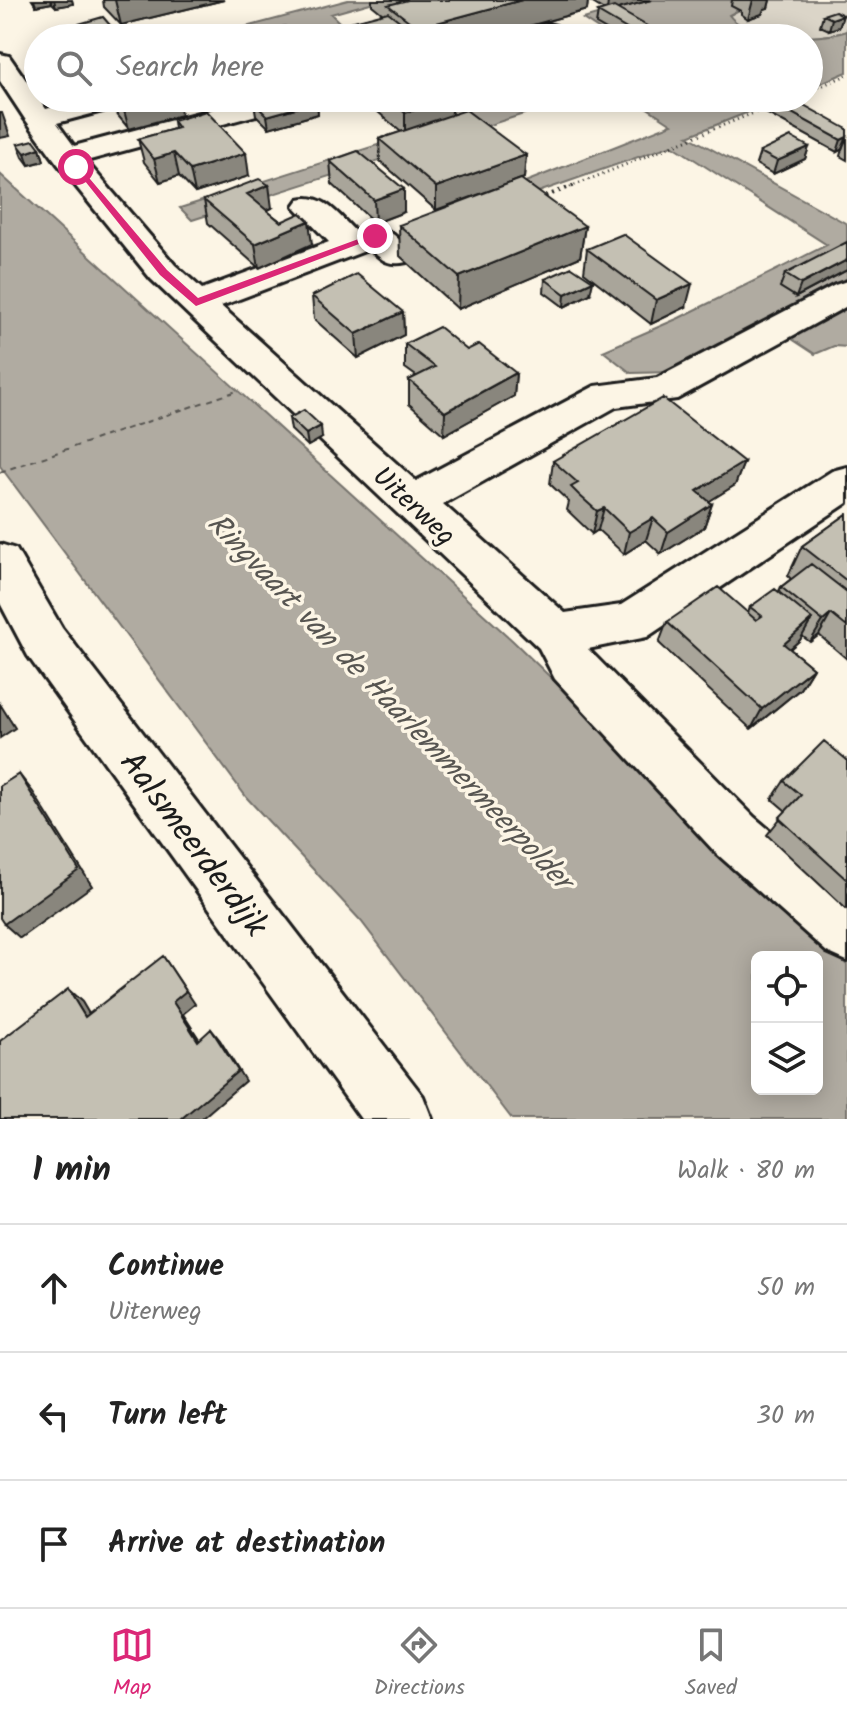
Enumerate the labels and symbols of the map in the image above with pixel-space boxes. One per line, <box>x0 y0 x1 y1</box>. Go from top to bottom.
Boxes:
route start <box>58 149 94 185</box>
route end <box>357 218 393 254</box>
street label: Uiterweg <box>361 456 466 558</box>
water label: Ringvaart van de Haarlemmermeerpolder <box>194 503 587 907</box>
street label: Aalsmeerderdijk <box>104 740 281 950</box>

